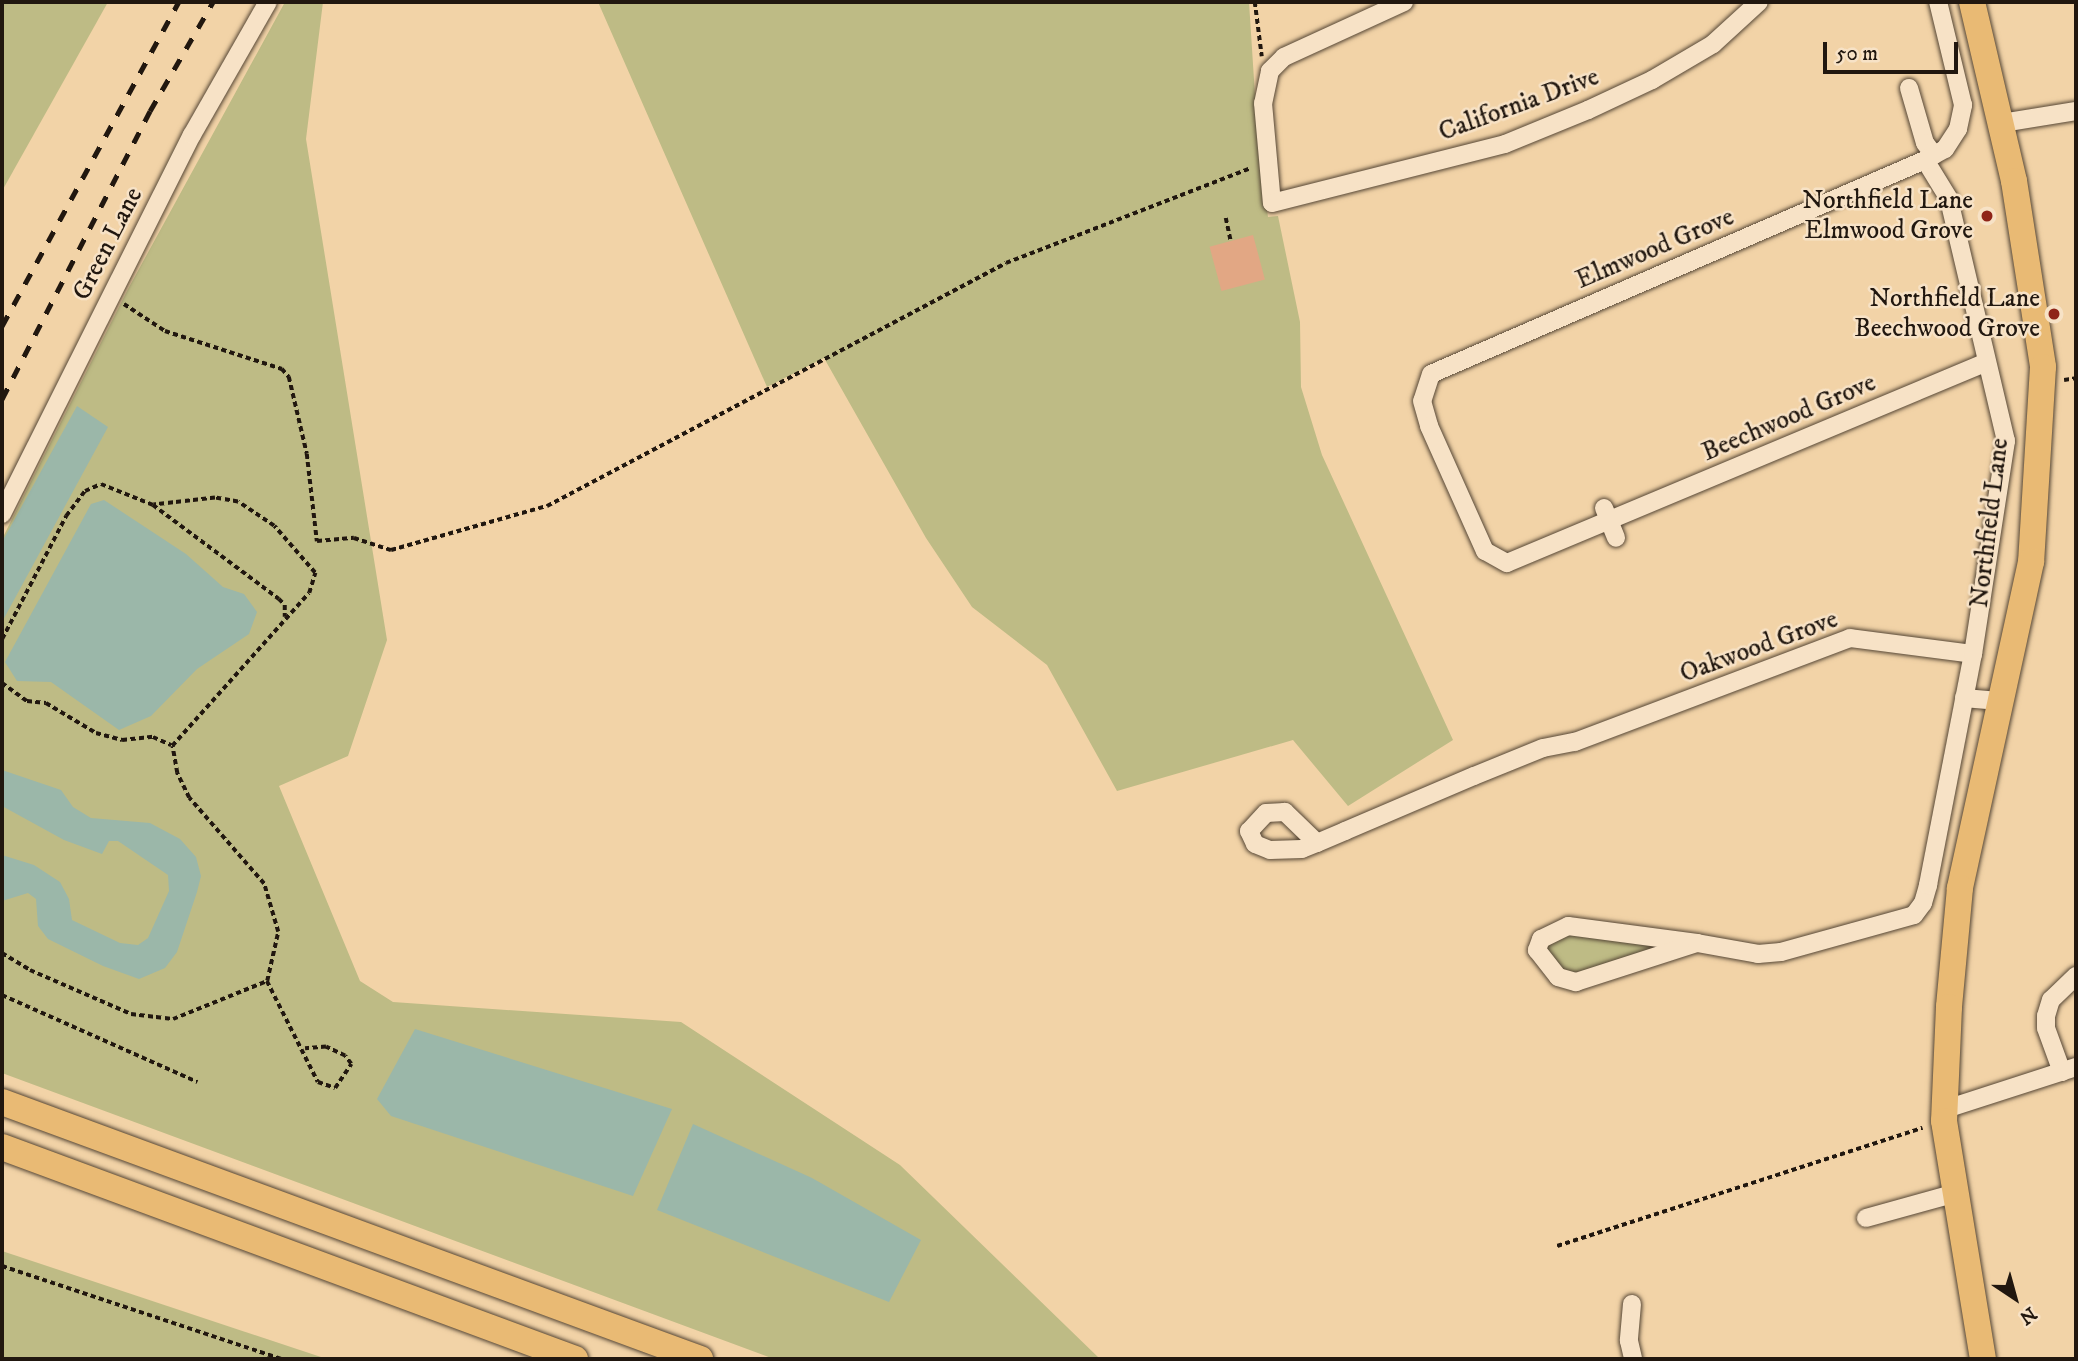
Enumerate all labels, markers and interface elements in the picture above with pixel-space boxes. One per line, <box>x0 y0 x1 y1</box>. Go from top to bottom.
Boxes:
scale bar <box>1826 28 1961 72</box>
text: 50 m <box>1836 41 1878 67</box>
street label: California Drive <box>1435 62 1603 148</box>
street label: Green Lane <box>66 182 150 306</box>
place label: Northfield Lane Elmwood Grove <box>1802 185 1973 246</box>
street label: Elmwood Grove <box>1571 202 1739 296</box>
marker: Northfield Lane Elmwood Grove <box>1979 208 1995 224</box>
place label: Northfield Lane Beechwood Grove <box>1854 283 2040 344</box>
marker: Northfield Lane Beechwood Grove <box>2046 306 2062 322</box>
street label: Beechwood Grove <box>1697 367 1881 469</box>
street label: Northfield Lane <box>1964 436 2016 610</box>
street label: Oakwood Grove <box>1676 604 1842 690</box>
north arrow <box>1980 1263 2050 1333</box>
text: N <box>2015 1301 2041 1329</box>

